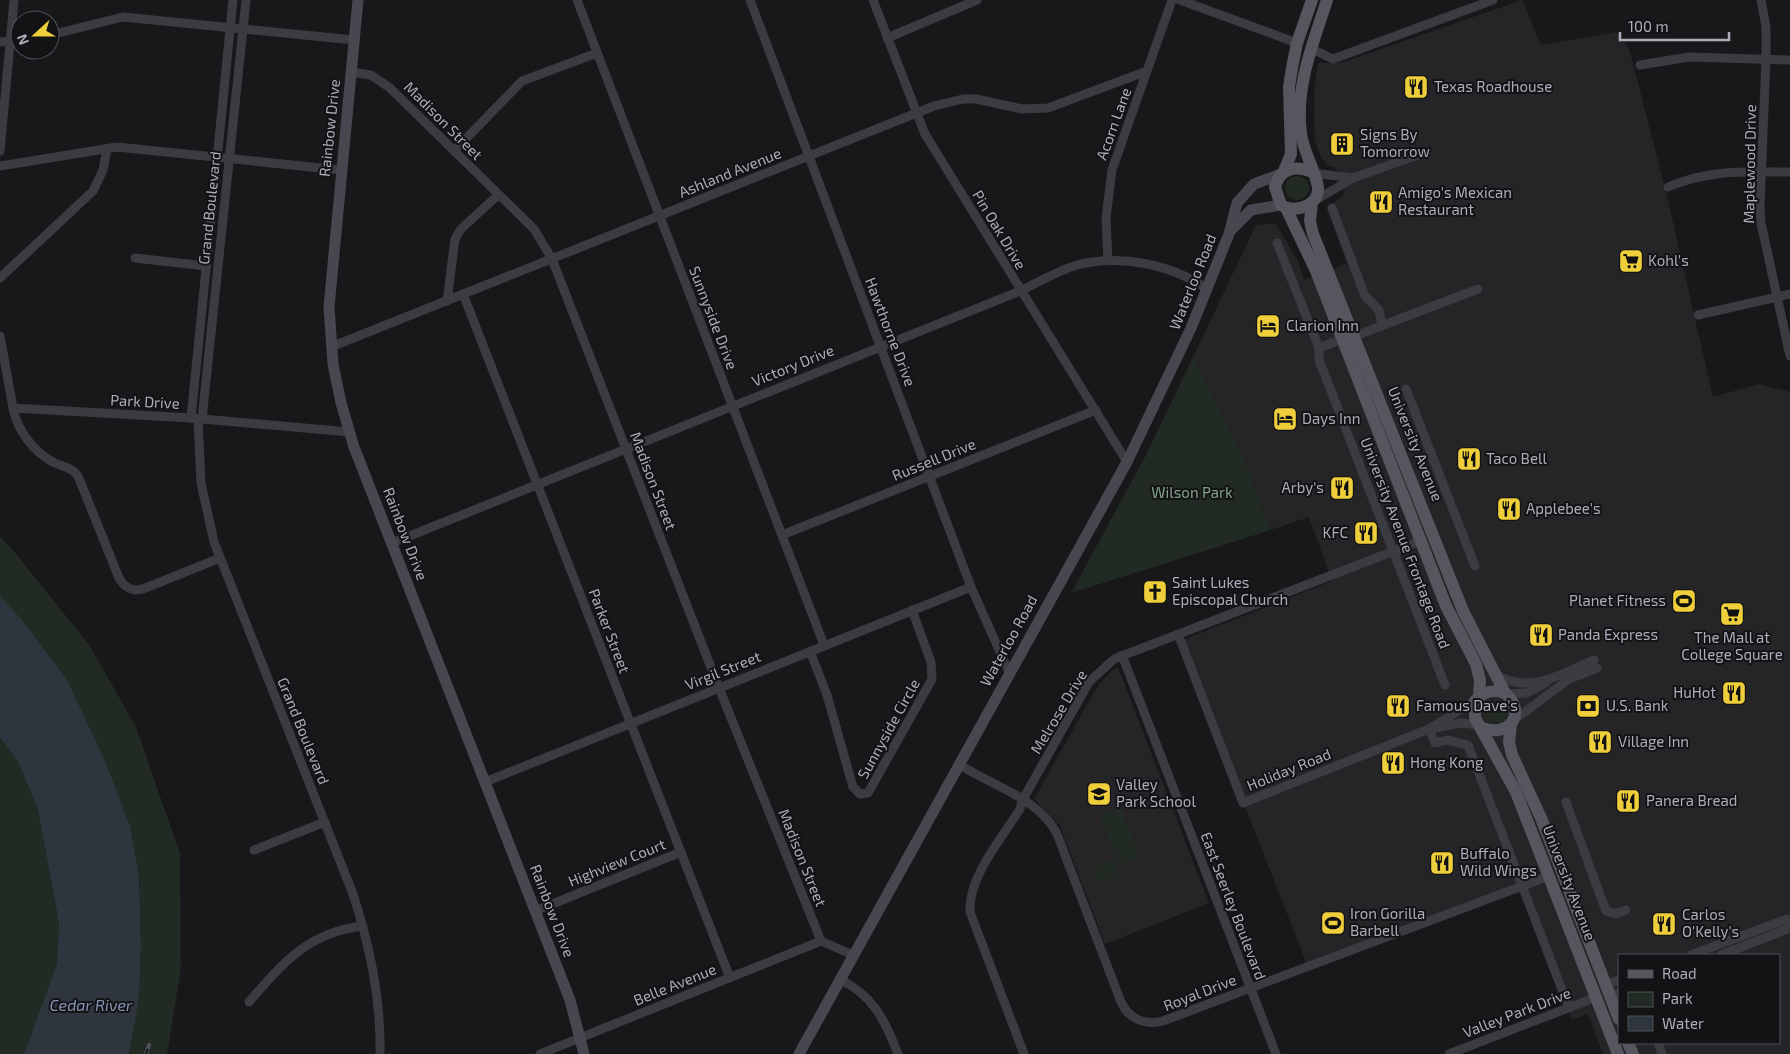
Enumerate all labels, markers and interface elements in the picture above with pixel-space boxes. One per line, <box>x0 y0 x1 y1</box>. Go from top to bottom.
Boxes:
north arrow <box>10 10 60 60</box>
scale bar <box>1620 10 1729 42</box>
text: 100 m <box>1628 17 1669 35</box>
text: N <box>13 32 32 48</box>
restaurant icon: Texas Roadhouse <box>1403 74 1429 100</box>
street label: Madison Street <box>401 77 487 163</box>
place label: Texas Roadhouse <box>1434 77 1552 95</box>
street label: Rainbow Drive <box>315 78 343 178</box>
street label: Acorn Lane <box>1092 85 1134 162</box>
street label: Maplewood Drive <box>1739 104 1759 224</box>
place label: Signs By Tomorrow <box>1360 125 1430 160</box>
building icon: Signs By Tomorrow <box>1329 131 1355 157</box>
street label: Ashland Avenue <box>676 143 783 201</box>
street label: Grand Boulevard <box>194 150 224 265</box>
place label: Amigo's Mexican Restaurant <box>1398 183 1512 218</box>
street label: Pin Oak Drive <box>969 187 1031 272</box>
restaurant icon: Amigo's Mexican Restaurant <box>1368 189 1394 215</box>
street label: Waterloo Road <box>1165 231 1219 332</box>
supermarket icon: Kohl's <box>1618 248 1644 274</box>
place label: Kohl's <box>1648 251 1689 269</box>
street label: Sunnyside Drive <box>686 263 742 372</box>
street label: Hawthorne Drive <box>862 275 920 389</box>
hotel icon: Clarion Inn <box>1255 313 1281 339</box>
place label: Clarion Inn <box>1286 316 1359 334</box>
street label: Victory Drive <box>749 340 836 390</box>
street label: University Avenue <box>1385 384 1447 504</box>
street label: Park Drive <box>110 390 180 412</box>
hotel icon: Days Inn <box>1272 406 1298 432</box>
place label: Days Inn <box>1302 409 1360 427</box>
street label: Madison Street <box>627 429 681 532</box>
street label: Russell Drive <box>889 434 978 484</box>
street label: University Avenue Frontage Road <box>1357 435 1455 651</box>
restaurant icon: Taco Bell <box>1456 446 1482 472</box>
place label: Taco Bell <box>1486 449 1547 467</box>
restaurant icon: Arby's <box>1329 475 1355 501</box>
place label: Arby's <box>1281 478 1324 496</box>
park label: Wilson Park <box>1151 483 1233 501</box>
street label: Rainbow Drive <box>380 485 432 583</box>
restaurant icon: Applebee's <box>1496 496 1522 522</box>
place label: Applebee's <box>1526 499 1601 517</box>
restaurant icon: KFC <box>1353 520 1379 546</box>
place label: KFC <box>1323 523 1348 541</box>
place label: Saint Lukes Episcopal Church <box>1172 573 1288 608</box>
church icon: Saint Lukes Episcopal Church <box>1142 579 1168 605</box>
street label: Parker Street <box>586 586 634 676</box>
sports icon: Planet Fitness <box>1671 588 1697 614</box>
place label: Planet Fitness <box>1569 591 1666 609</box>
street label: Waterloo Road <box>976 592 1041 689</box>
supermarket icon: The Mall at College Square <box>1719 601 1745 627</box>
restaurant icon: Panda Express <box>1528 622 1554 648</box>
place label: Panda Express <box>1558 625 1658 643</box>
place label: The Mall at College Square <box>1681 628 1783 663</box>
street label: Virgil Street <box>682 647 763 693</box>
street label: Melrose Drive <box>1026 666 1090 757</box>
street label: Grand Boulevard <box>274 675 334 787</box>
street label: Sunnyside Circle <box>853 675 923 782</box>
restaurant icon: HuHot <box>1721 680 1747 706</box>
place label: HuHot <box>1673 683 1716 701</box>
restaurant icon: Famous Dave's <box>1385 693 1411 719</box>
bank icon: U.S. Bank <box>1575 693 1601 719</box>
place label: Famous Dave's <box>1416 696 1518 714</box>
place label: U.S. Bank <box>1606 696 1669 714</box>
restaurant icon: Village Inn <box>1587 729 1613 755</box>
place label: Village Inn <box>1618 732 1689 750</box>
street label: Holiday Road <box>1244 744 1333 794</box>
restaurant icon: Hong Kong <box>1380 750 1406 776</box>
place label: Hong Kong <box>1410 753 1484 771</box>
place label: Valley Park School <box>1116 775 1196 810</box>
school or university icon: Valley Park School <box>1086 781 1112 807</box>
restaurant icon: Panera Bread <box>1615 788 1641 814</box>
place label: Panera Bread <box>1646 791 1737 809</box>
street label: Madison Street <box>775 806 831 909</box>
street label: University Avenue <box>1540 822 1600 943</box>
street label: East Seerley Boulevard <box>1197 829 1270 982</box>
street label: Highview Court <box>565 834 668 890</box>
place label: Buffalo Wild Wings <box>1460 844 1537 879</box>
restaurant icon: Buffalo Wild Wings <box>1429 850 1455 876</box>
street label: Rainbow Drive <box>527 862 579 960</box>
place label: Iron Gorilla Barbell <box>1350 904 1425 939</box>
place label: Carlos O'Kelly's <box>1682 905 1739 940</box>
sports icon: Iron Gorilla Barbell <box>1320 910 1346 936</box>
restaurant icon: Carlos O'Kelly's <box>1651 911 1677 937</box>
legend <box>1618 954 1780 1044</box>
street label: Belle Avenue <box>631 959 719 1009</box>
text: Road <box>1662 964 1697 982</box>
street label: Royal Drive <box>1161 970 1239 1014</box>
street label: Valley Park Drive <box>1460 983 1573 1041</box>
text: Park <box>1662 989 1693 1007</box>
water label: Cedar River <box>50 995 133 1014</box>
text: Water <box>1662 1014 1704 1032</box>

